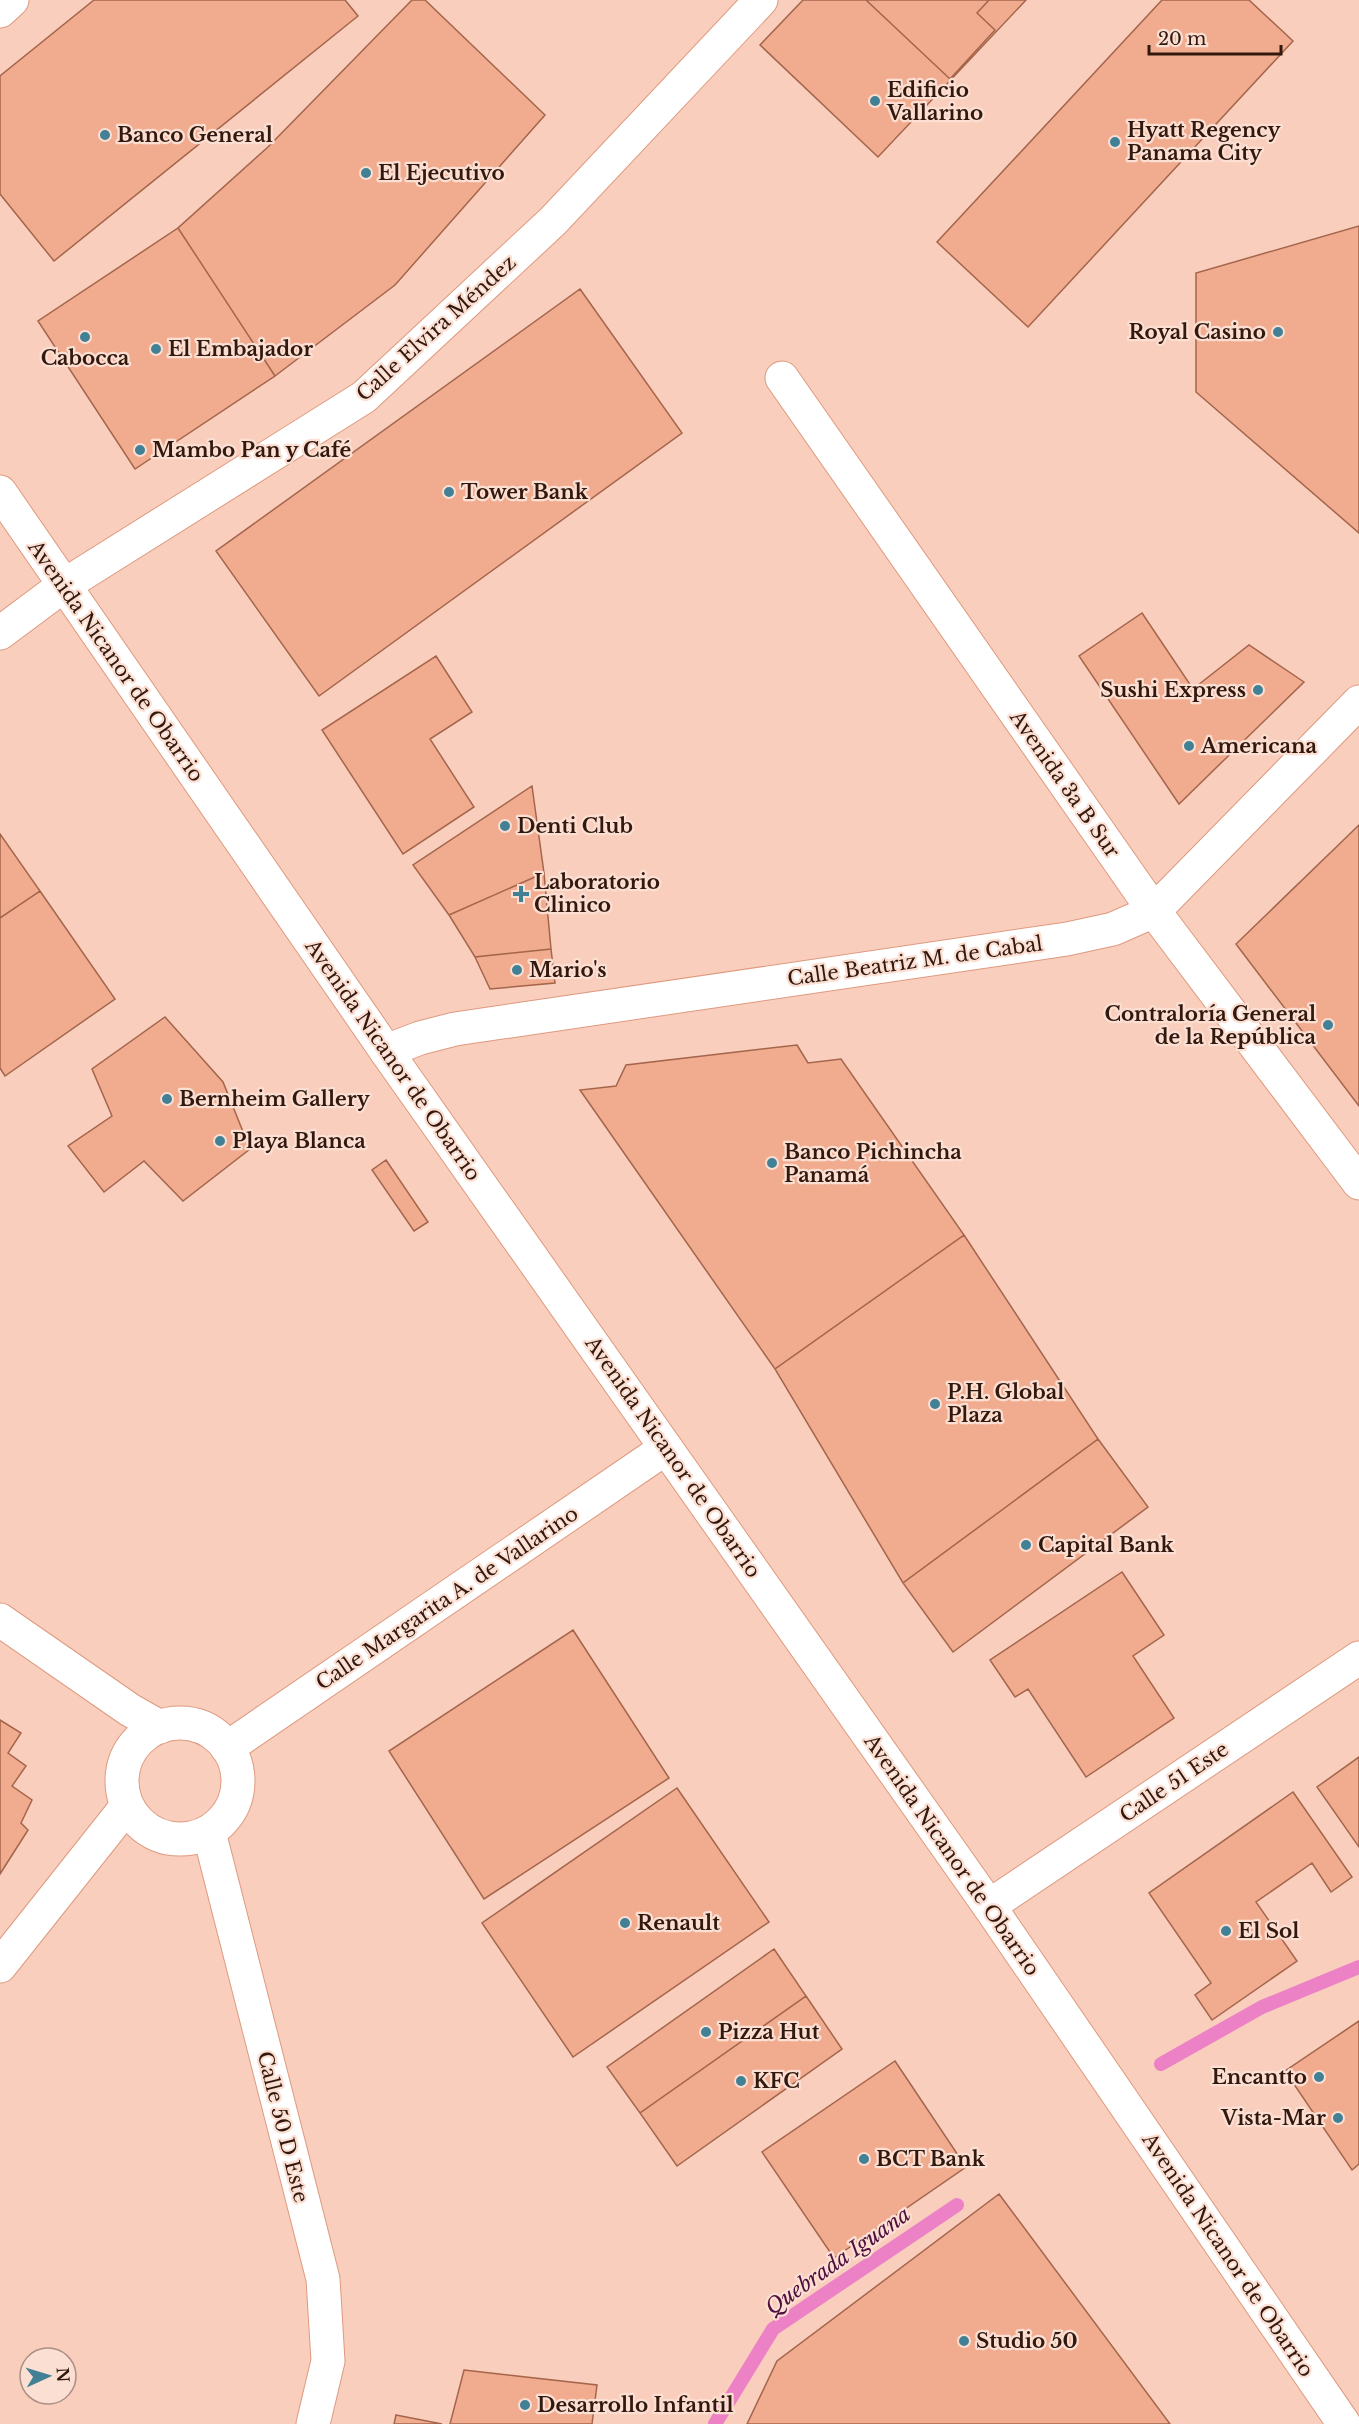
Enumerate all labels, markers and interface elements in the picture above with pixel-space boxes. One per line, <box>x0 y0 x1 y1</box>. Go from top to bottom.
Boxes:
scale bar <box>1149 18 1281 56</box>
text: 20 m <box>1158 28 1206 50</box>
place label: Edificio Vallarino <box>886 78 983 125</box>
marker: Edificio Vallarino <box>868 94 882 108</box>
place label: Hyatt Regency Panama City <box>1127 118 1281 165</box>
place label: Banco General <box>117 123 273 147</box>
marker: Banco General <box>98 128 112 142</box>
marker: Hyatt Regency Panama City <box>1108 135 1122 149</box>
place label: El Ejecutivo <box>378 161 505 185</box>
marker: El Ejecutivo <box>359 166 373 180</box>
street label: Calle Elvira Méndez <box>351 250 521 406</box>
place label: Royal Casino <box>1128 320 1266 344</box>
marker: Royal Casino <box>1271 325 1285 339</box>
marker: Cabocca <box>78 330 92 344</box>
place label: El Embajador <box>168 337 313 361</box>
marker: El Embajador <box>149 342 163 356</box>
place label: Cabocca <box>41 346 130 370</box>
place label: Mambo Pan y Café <box>152 438 351 462</box>
marker: Mambo Pan y Café <box>133 443 147 457</box>
place label: Tower Bank <box>461 480 589 504</box>
marker: Tower Bank <box>442 485 456 499</box>
street label: Avenida Nicanor de Obarrio <box>23 535 209 786</box>
place label: Sushi Express <box>1100 678 1246 702</box>
marker: Sushi Express <box>1251 683 1265 697</box>
street label: Avenida 3a B Sur <box>1005 705 1125 863</box>
place label: Americana <box>1200 734 1317 758</box>
marker: Americana <box>1182 739 1196 753</box>
place label: Denti Club <box>517 814 633 838</box>
marker: Denti Club <box>498 819 512 833</box>
place label: Laboratorio Clinico <box>534 870 660 917</box>
marker: Laboratorio Clinico <box>512 885 530 903</box>
street label: Calle Beatriz M. de Cabal <box>786 931 1044 991</box>
street label: Avenida Nicanor de Obarrio <box>300 934 486 1185</box>
place label: Mario's <box>529 958 607 982</box>
marker: Mario's <box>510 963 524 977</box>
place label: Contraloría General de la República <box>1104 1002 1317 1049</box>
marker: Contraloría General de la República <box>1321 1018 1335 1032</box>
place label: Bernheim Gallery <box>179 1087 371 1111</box>
marker: Bernheim Gallery <box>160 1092 174 1106</box>
place label: Playa Blanca <box>232 1129 366 1153</box>
marker: Playa Blanca <box>213 1134 227 1148</box>
place label: Banco Pichincha Panamá <box>784 1140 962 1187</box>
marker: Banco Pichincha Panamá <box>765 1156 779 1170</box>
street label: Avenida Nicanor de Obarrio <box>580 1331 766 1582</box>
place label: P.H. Global Plaza <box>947 1380 1064 1427</box>
marker: P.H. Global Plaza <box>928 1397 942 1411</box>
street label: Calle Margarita A. de Vallarino <box>311 1501 583 1695</box>
place label: Capital Bank <box>1038 1533 1175 1557</box>
marker: Capital Bank <box>1019 1538 1033 1552</box>
street label: Avenida Nicanor de Obarrio <box>859 1729 1045 1980</box>
street label: Calle 51 Este <box>1115 1737 1233 1827</box>
place label: Renault <box>637 1911 720 1935</box>
marker: Renault <box>618 1916 632 1930</box>
place label: El Sol <box>1238 1919 1299 1943</box>
marker: El Sol <box>1219 1924 1233 1938</box>
place label: Pizza Hut <box>718 2020 820 2044</box>
marker: Pizza Hut <box>699 2025 713 2039</box>
street label: Calle 50 D Este <box>253 2049 313 2205</box>
place label: Encantto <box>1211 2065 1307 2089</box>
place label: KFC <box>753 2069 800 2093</box>
marker: Encantto <box>1312 2070 1326 2084</box>
marker: KFC <box>734 2074 748 2088</box>
place label: Vista-Mar <box>1220 2106 1326 2130</box>
marker: Vista-Mar <box>1331 2111 1345 2125</box>
street label: Avenida Nicanor de Obarrio <box>1137 2128 1319 2382</box>
place label: BCT Bank <box>876 2147 986 2171</box>
marker: BCT Bank <box>857 2152 871 2166</box>
water label: Quebrada Iguana <box>761 2201 915 2321</box>
place label: Studio 50 <box>976 2329 1078 2353</box>
marker: Studio 50 <box>957 2334 971 2348</box>
north arrow <box>18 2346 78 2406</box>
text: N <box>52 2367 73 2383</box>
place label: Desarrollo Infantil <box>537 2393 734 2417</box>
marker: Desarrollo Infantil <box>518 2398 532 2412</box>

